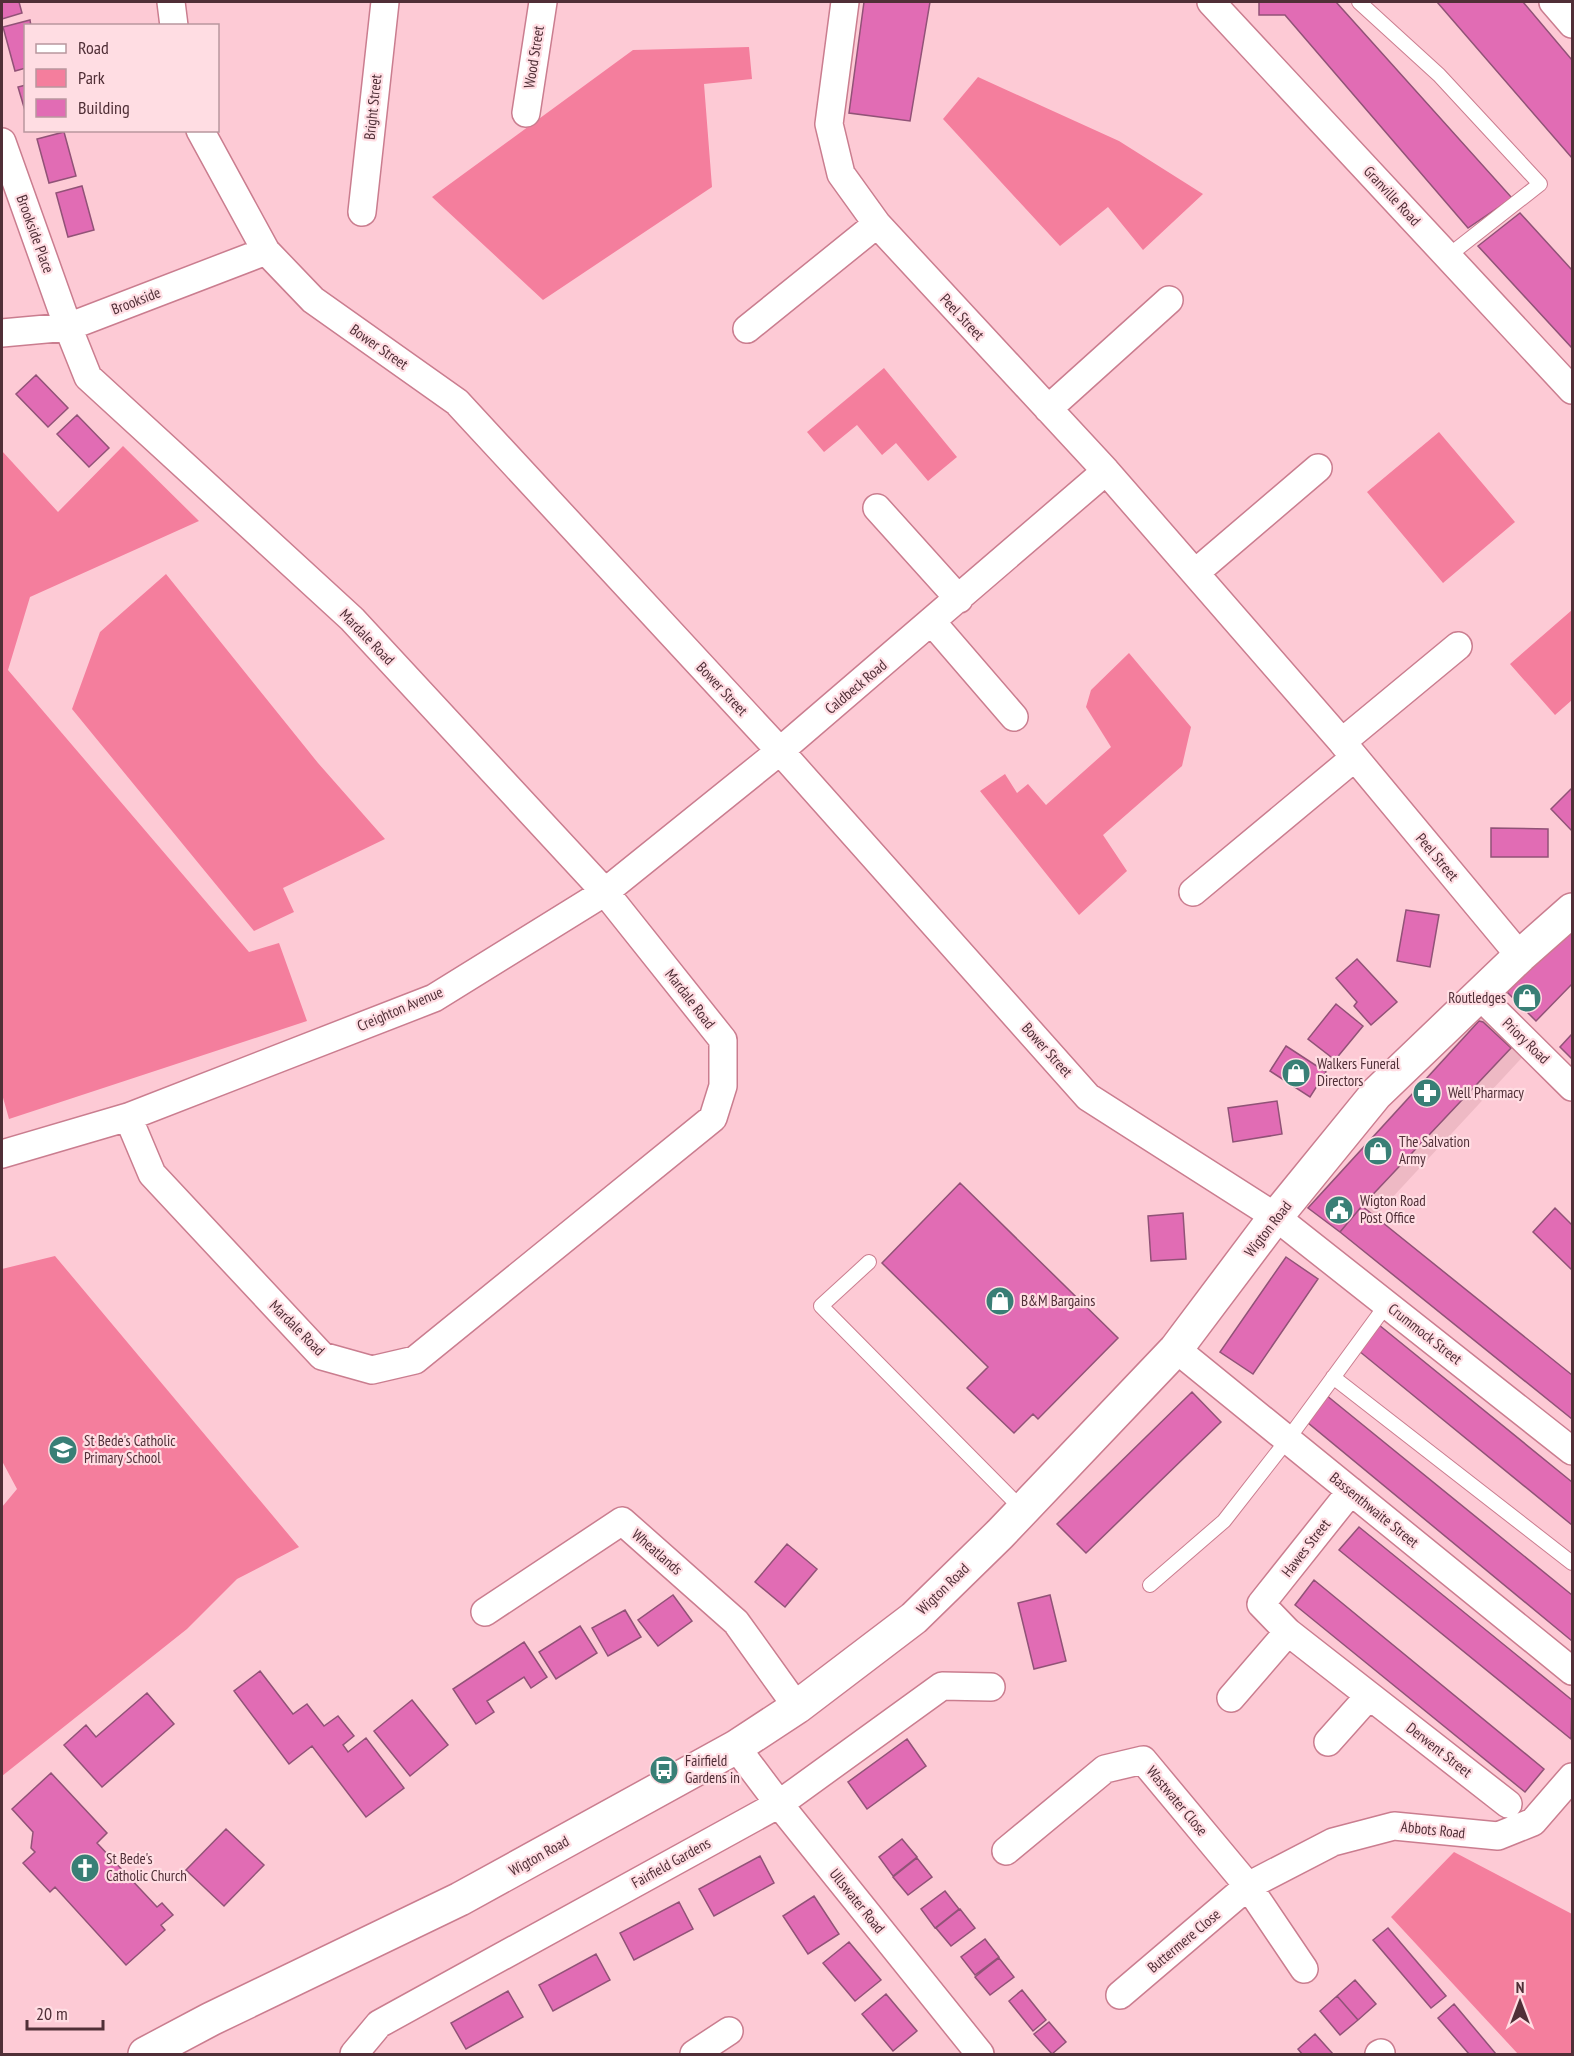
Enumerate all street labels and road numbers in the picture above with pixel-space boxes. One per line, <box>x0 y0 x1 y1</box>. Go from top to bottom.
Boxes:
street label: Wood Street <box>519 24 548 90</box>
street label: Bright Street <box>360 73 385 141</box>
street label: Granville Road <box>1360 162 1425 230</box>
street label: Brookside Place <box>13 192 58 275</box>
street label: Brookside <box>109 283 163 319</box>
street label: Peel Street <box>936 290 989 344</box>
street label: Bower Street <box>347 320 412 373</box>
street label: Mardale Road <box>336 605 399 669</box>
street label: Caldbeck Road <box>821 655 890 718</box>
street label: Bower Street <box>693 658 752 720</box>
street label: Peel Street <box>1412 829 1463 884</box>
street label: Mardale Road <box>661 965 720 1032</box>
street label: Creighton Avenue <box>354 982 445 1035</box>
street label: Priory Road <box>1499 1014 1554 1068</box>
street label: Bower Street <box>1018 1019 1077 1081</box>
street label: Wigton Road <box>1240 1197 1295 1260</box>
street label: Mardale Road <box>266 1296 329 1359</box>
street label: Crummock Street <box>1385 1299 1466 1368</box>
street label: Bassenthwaite Street <box>1326 1468 1423 1551</box>
street label: Hawes Street <box>1277 1515 1334 1580</box>
street label: Wheatlands <box>628 1525 686 1579</box>
street label: Wigton Road <box>912 1559 973 1618</box>
street label: Derwent Street <box>1403 1718 1476 1781</box>
street label: Wastwater Close <box>1143 1762 1212 1839</box>
street label: Abbots Road <box>1400 1817 1466 1842</box>
street label: Wigton Road <box>505 1831 572 1880</box>
street label: Fairfield Gardens <box>628 1833 714 1892</box>
street label: Ullswater Road <box>826 1864 889 1937</box>
street label: Buttermere Close <box>1143 1905 1224 1977</box>

